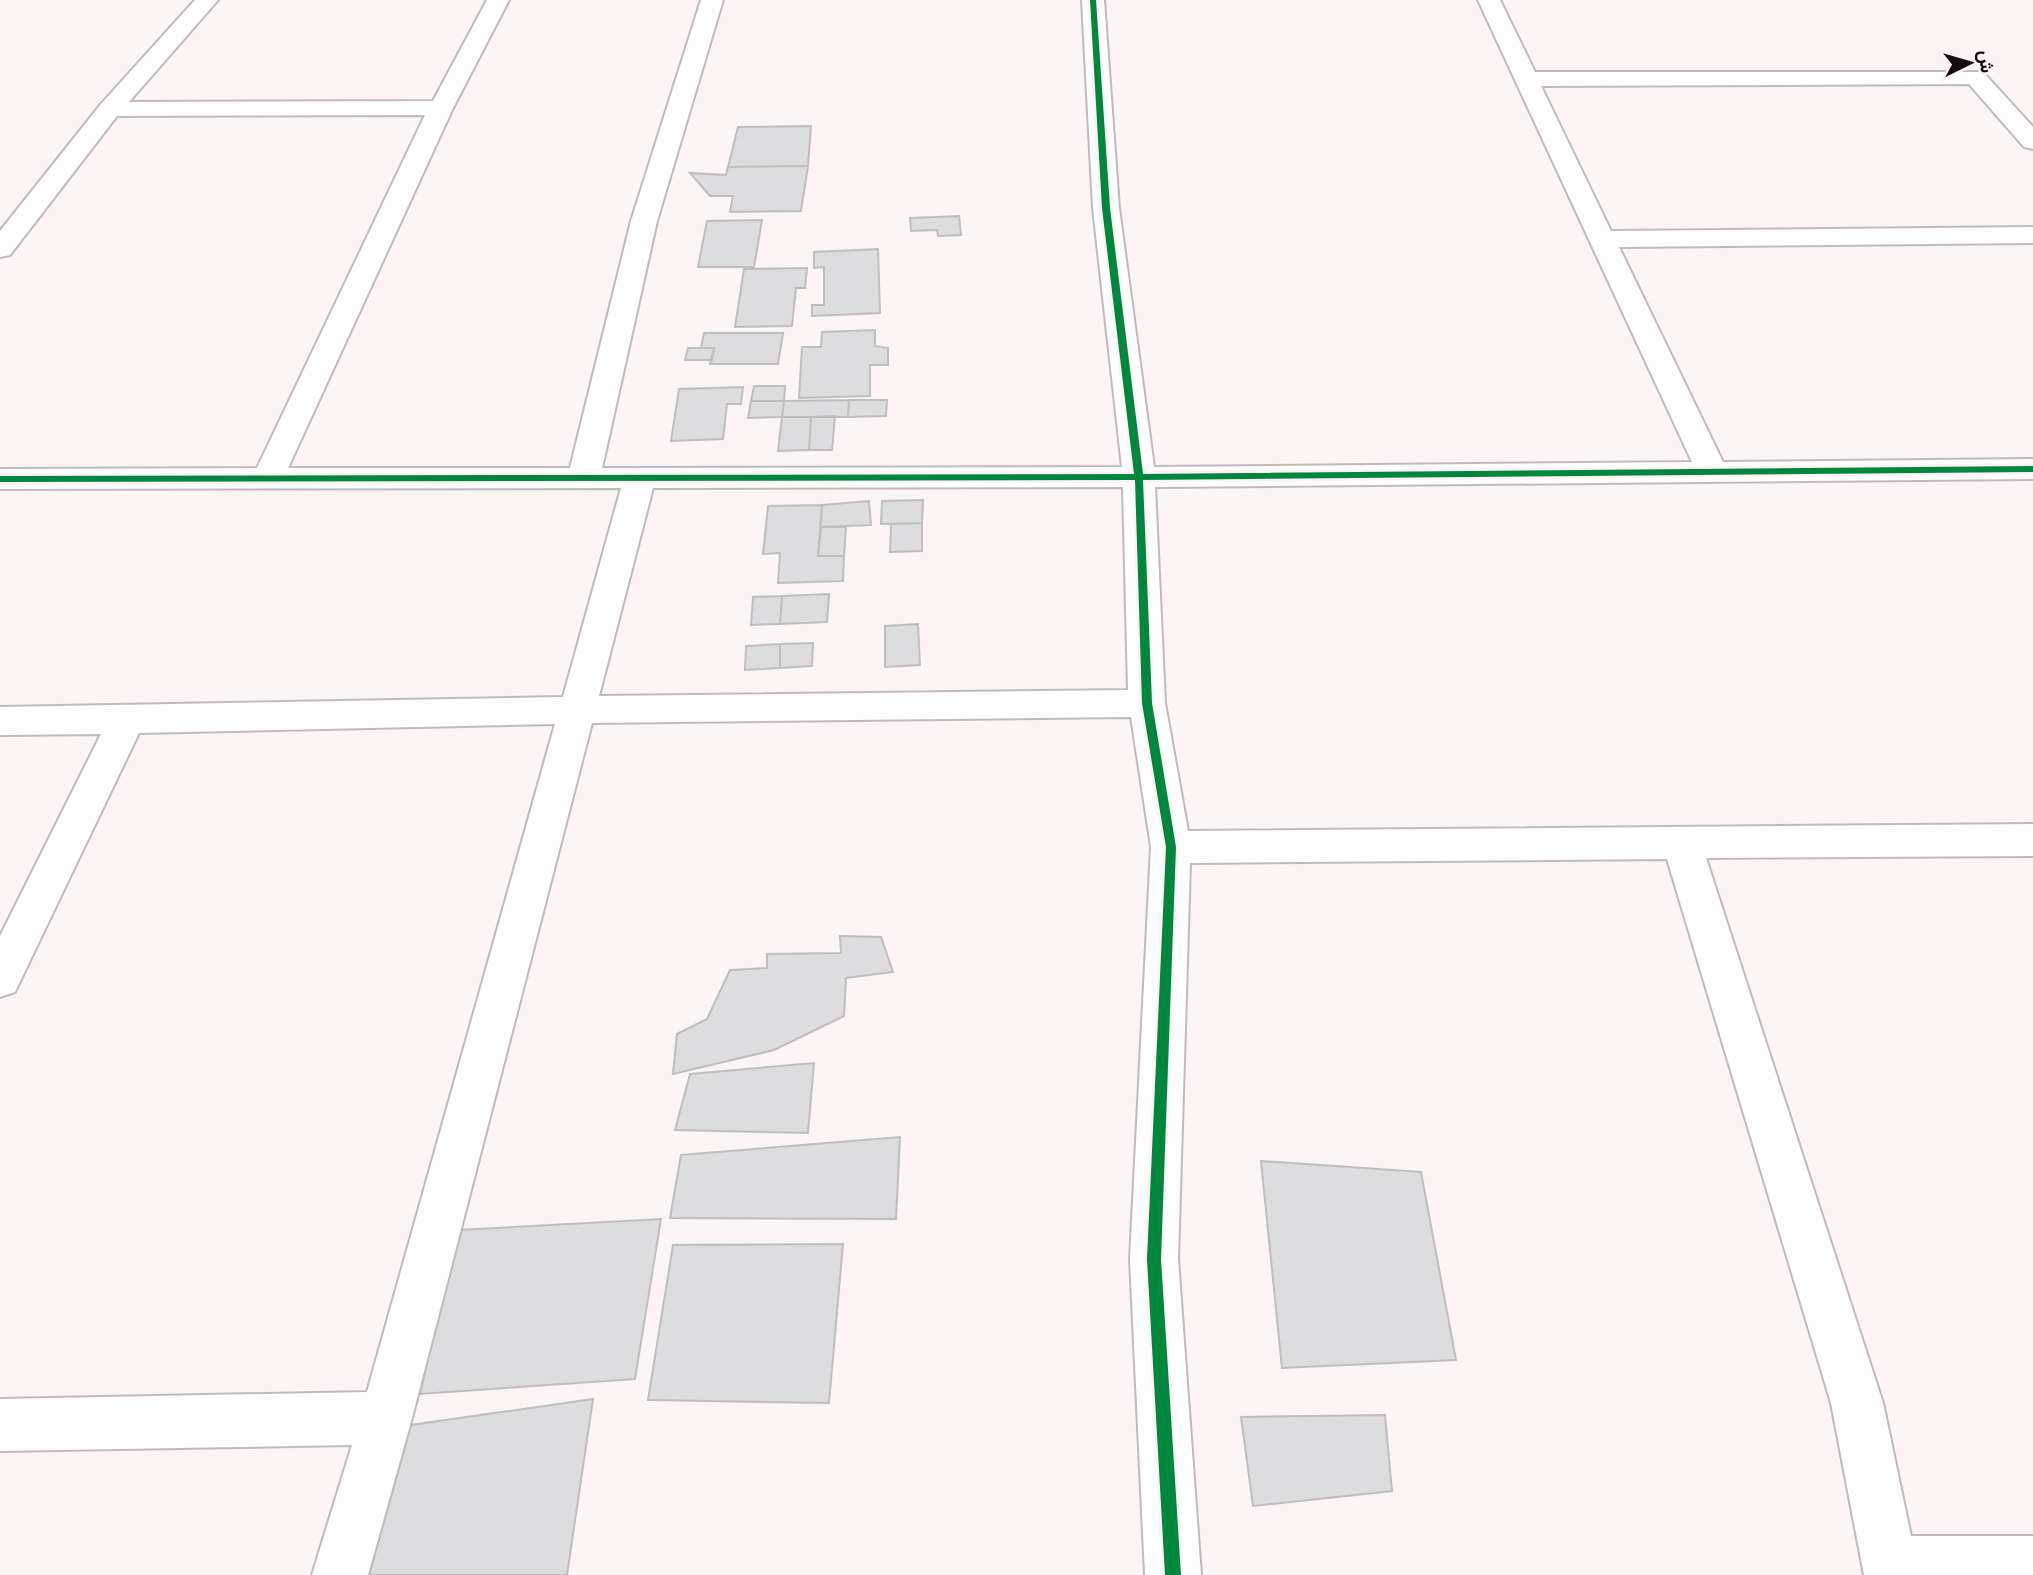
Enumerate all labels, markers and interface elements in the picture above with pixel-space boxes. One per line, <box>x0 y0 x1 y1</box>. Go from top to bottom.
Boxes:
north arrow <box>1935 28 2005 98</box>
text: ش <box>1972 49 2001 74</box>

